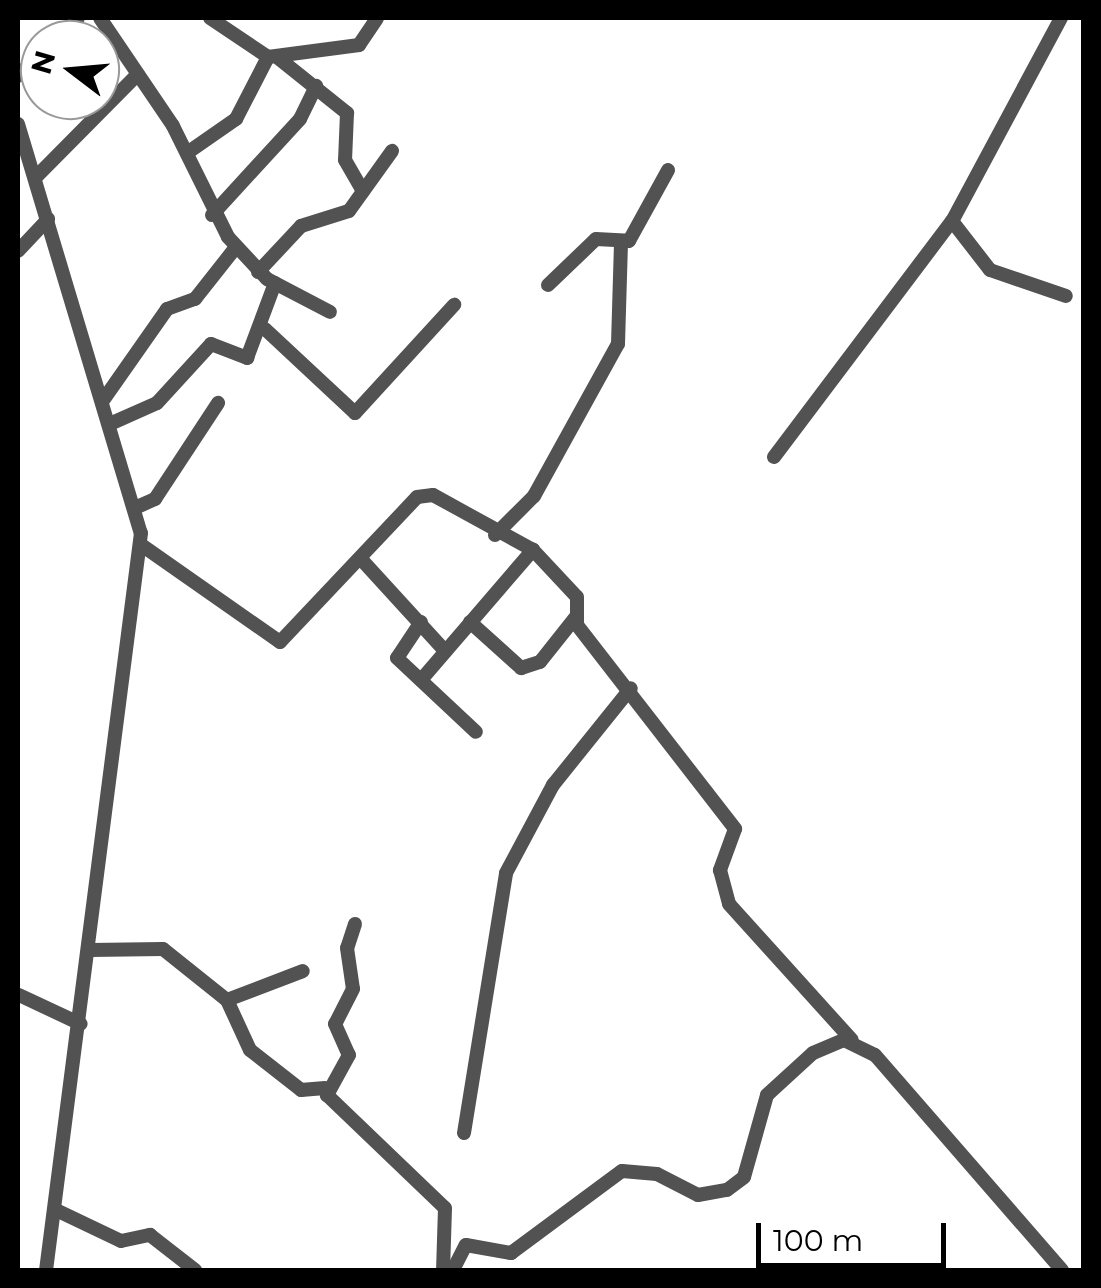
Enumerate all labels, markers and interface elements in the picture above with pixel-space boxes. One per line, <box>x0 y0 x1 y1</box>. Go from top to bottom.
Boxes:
north arrow <box>20 20 120 120</box>
text: N <box>24 47 63 78</box>
scale bar <box>761 1203 951 1265</box>
text: 100 m <box>773 1222 863 1259</box>

